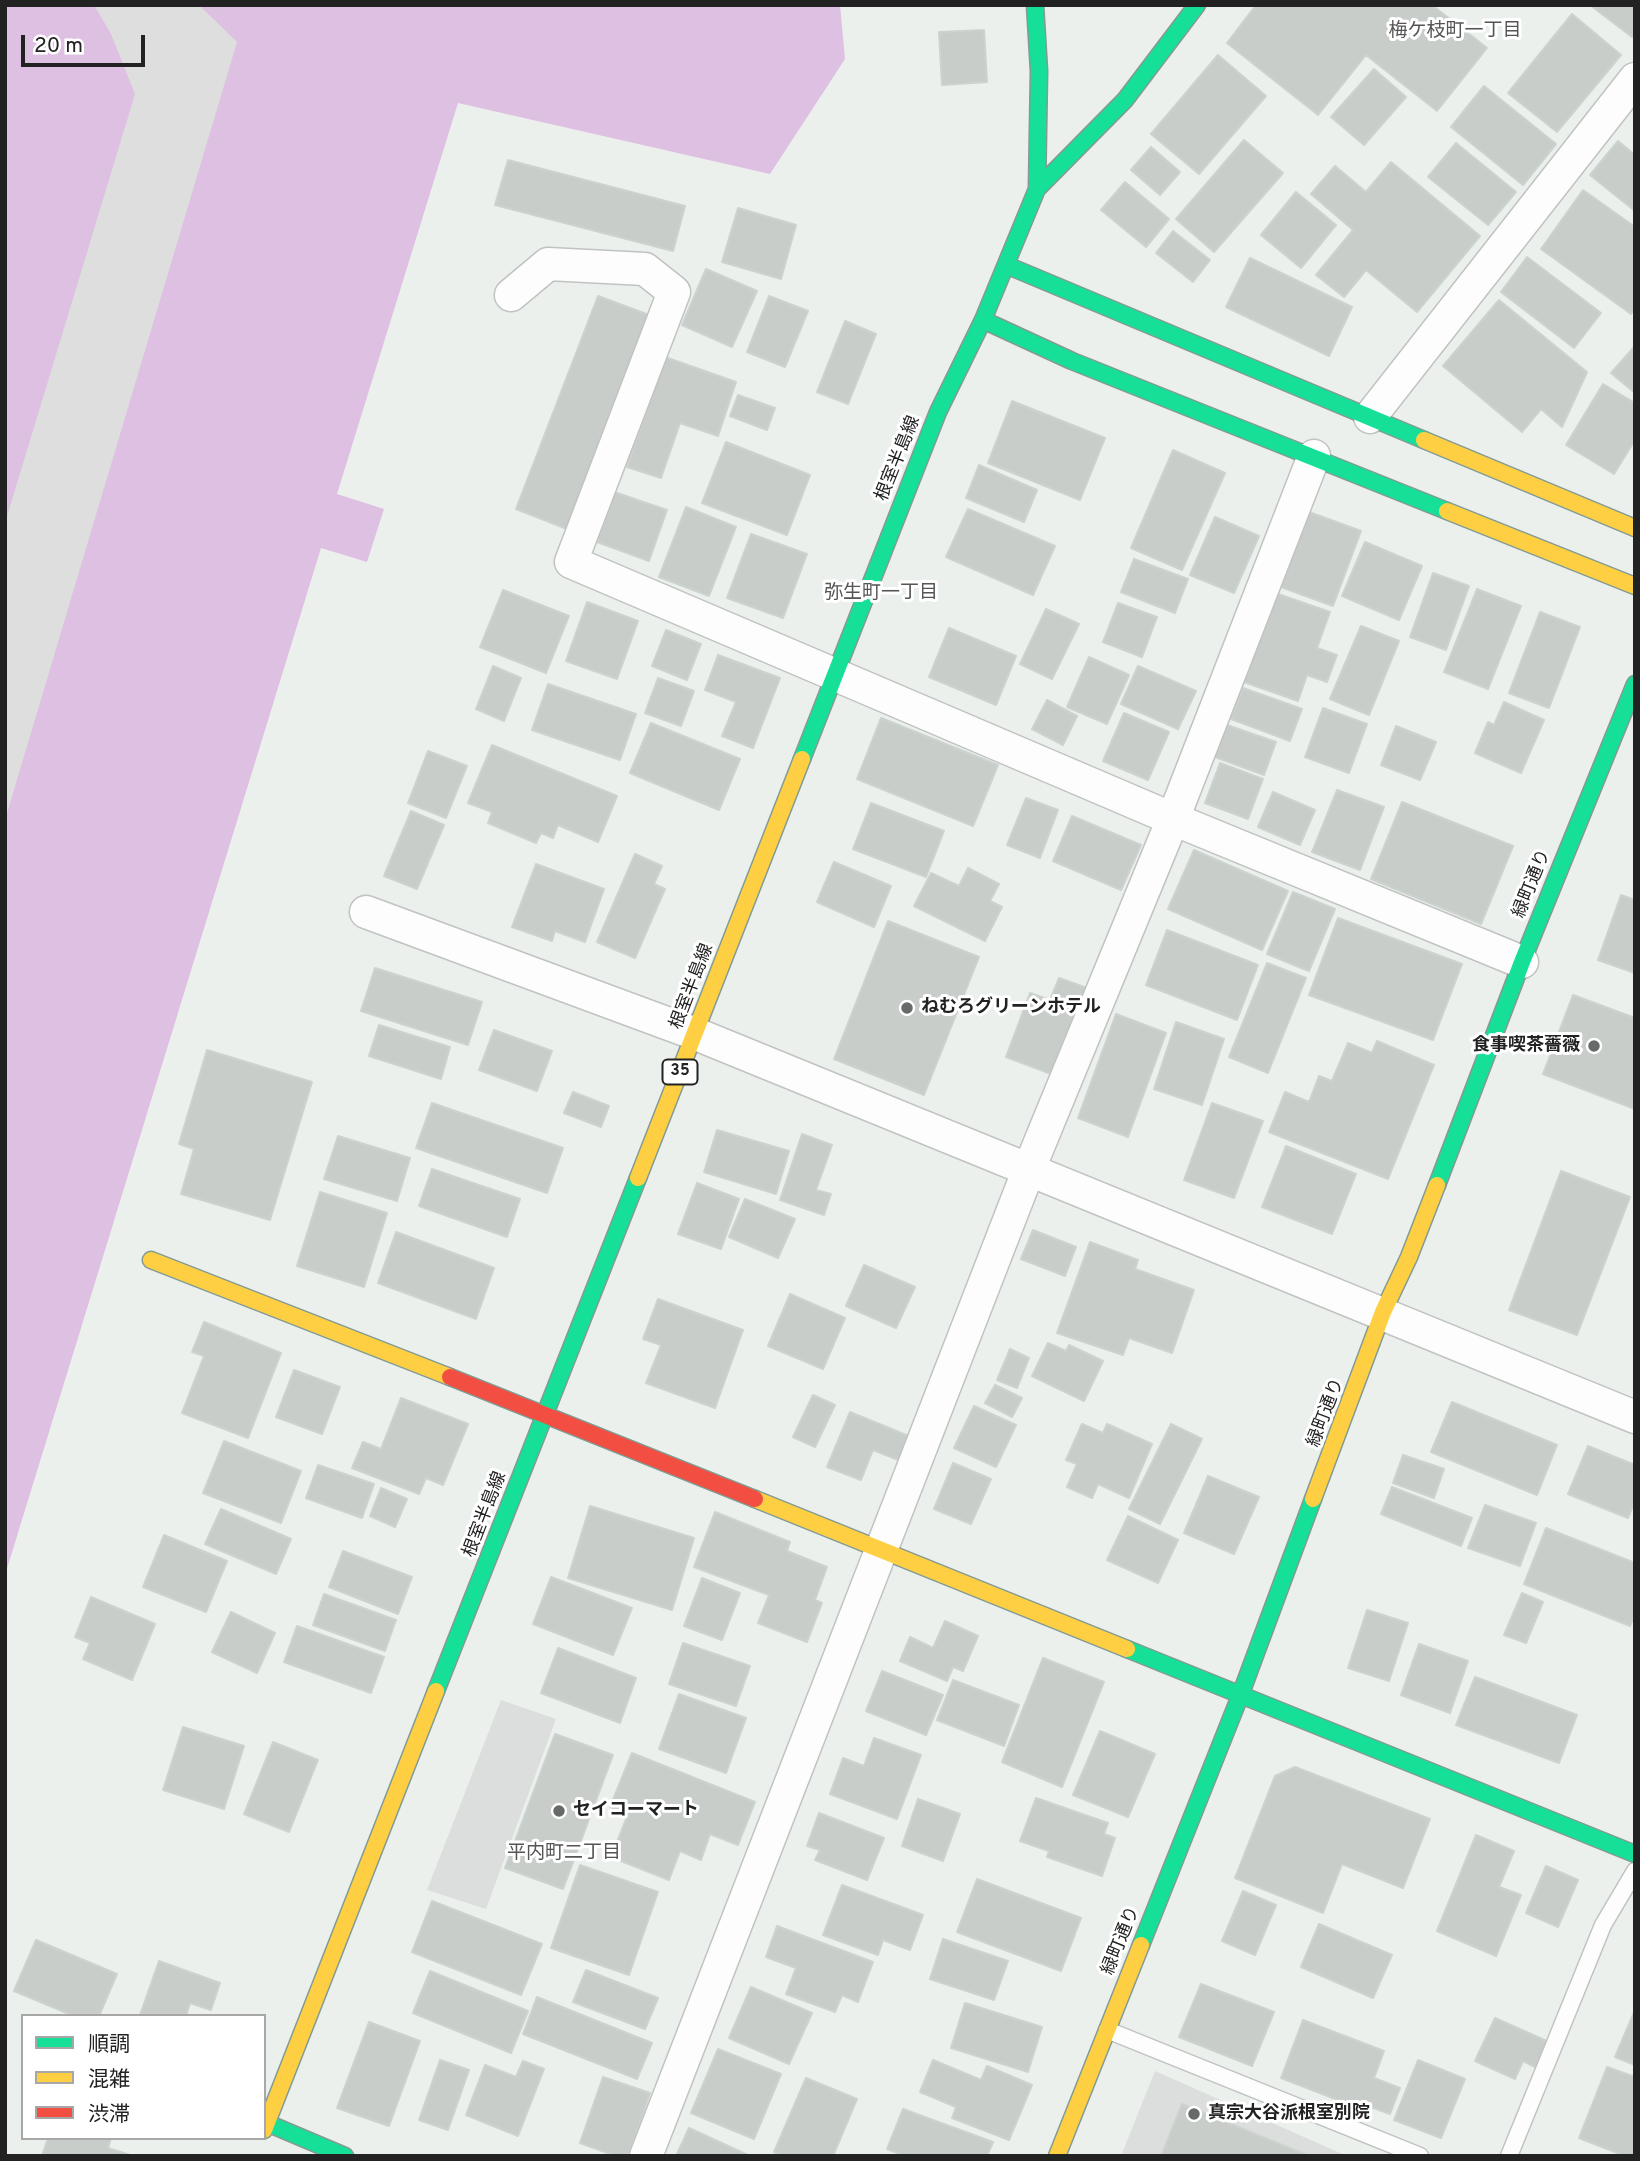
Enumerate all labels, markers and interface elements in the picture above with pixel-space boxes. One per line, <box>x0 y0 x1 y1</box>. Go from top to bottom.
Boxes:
scale bar <box>24 21 149 65</box>
district label: 梅ケ枝町一丁目 <box>1389 21 1521 43</box>
text: 20 m <box>34 33 83 60</box>
street label: 根室半島線 <box>872 413 926 505</box>
district label: 弥生町一丁目 <box>824 583 938 605</box>
street label: 緑町通り <box>1510 847 1556 921</box>
street label: 根室半島線 <box>667 941 719 1033</box>
place label: ねむろグリーンホテル <box>921 997 1101 1019</box>
marker: ねむろグリーンホテル <box>899 1000 915 1016</box>
place label: 食事喫茶薔薇 <box>1472 1035 1580 1057</box>
marker: 食事喫茶薔薇 <box>1586 1038 1602 1054</box>
road number: 35 <box>662 1060 698 1084</box>
street label: 緑町通り <box>1304 1376 1350 1450</box>
street label: 根室半島線 <box>460 1469 512 1561</box>
place label: セイコーマート <box>573 1800 699 1822</box>
marker: セイコーマート <box>551 1803 567 1819</box>
district label: 平内町二丁目 <box>507 1843 621 1865</box>
street label: 緑町通り <box>1099 1904 1145 1978</box>
legend <box>21 2014 266 2140</box>
text: 順調 <box>88 2032 130 2059</box>
text: 混雑 <box>88 2067 130 2094</box>
text: 渋滞 <box>88 2102 130 2129</box>
place label: 真宗大谷派根室別院 <box>1208 2103 1370 2125</box>
marker: 真宗大谷派根室別院 <box>1186 2106 1202 2122</box>

